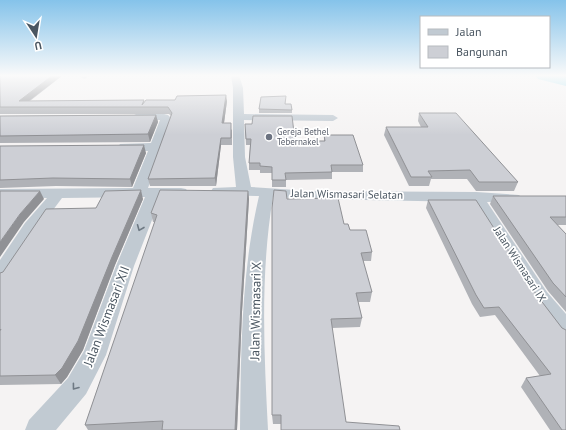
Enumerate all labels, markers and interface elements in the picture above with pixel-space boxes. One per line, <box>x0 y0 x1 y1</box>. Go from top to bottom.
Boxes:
north arrow <box>16 16 56 56</box>
legend <box>420 16 550 68</box>
text: Jalan <box>455 24 481 39</box>
text: U <box>33 38 43 53</box>
text: Bangunan <box>456 44 508 59</box>
place label: Gereja Bethel Tebernakel <box>277 126 329 147</box>
marker: Gereja Bethel Tebernakel <box>264 132 274 142</box>
street label: Jalan Wismasari Selatan <box>290 186 403 202</box>
street label: Jalan Wismasari IX <box>490 223 550 304</box>
one-way arrow <box>137 224 145 232</box>
street label: Jalan Wismasari X <box>246 262 265 361</box>
street label: Jalan Wismasari XII <box>79 264 133 370</box>
one-way arrow <box>73 382 80 389</box>

